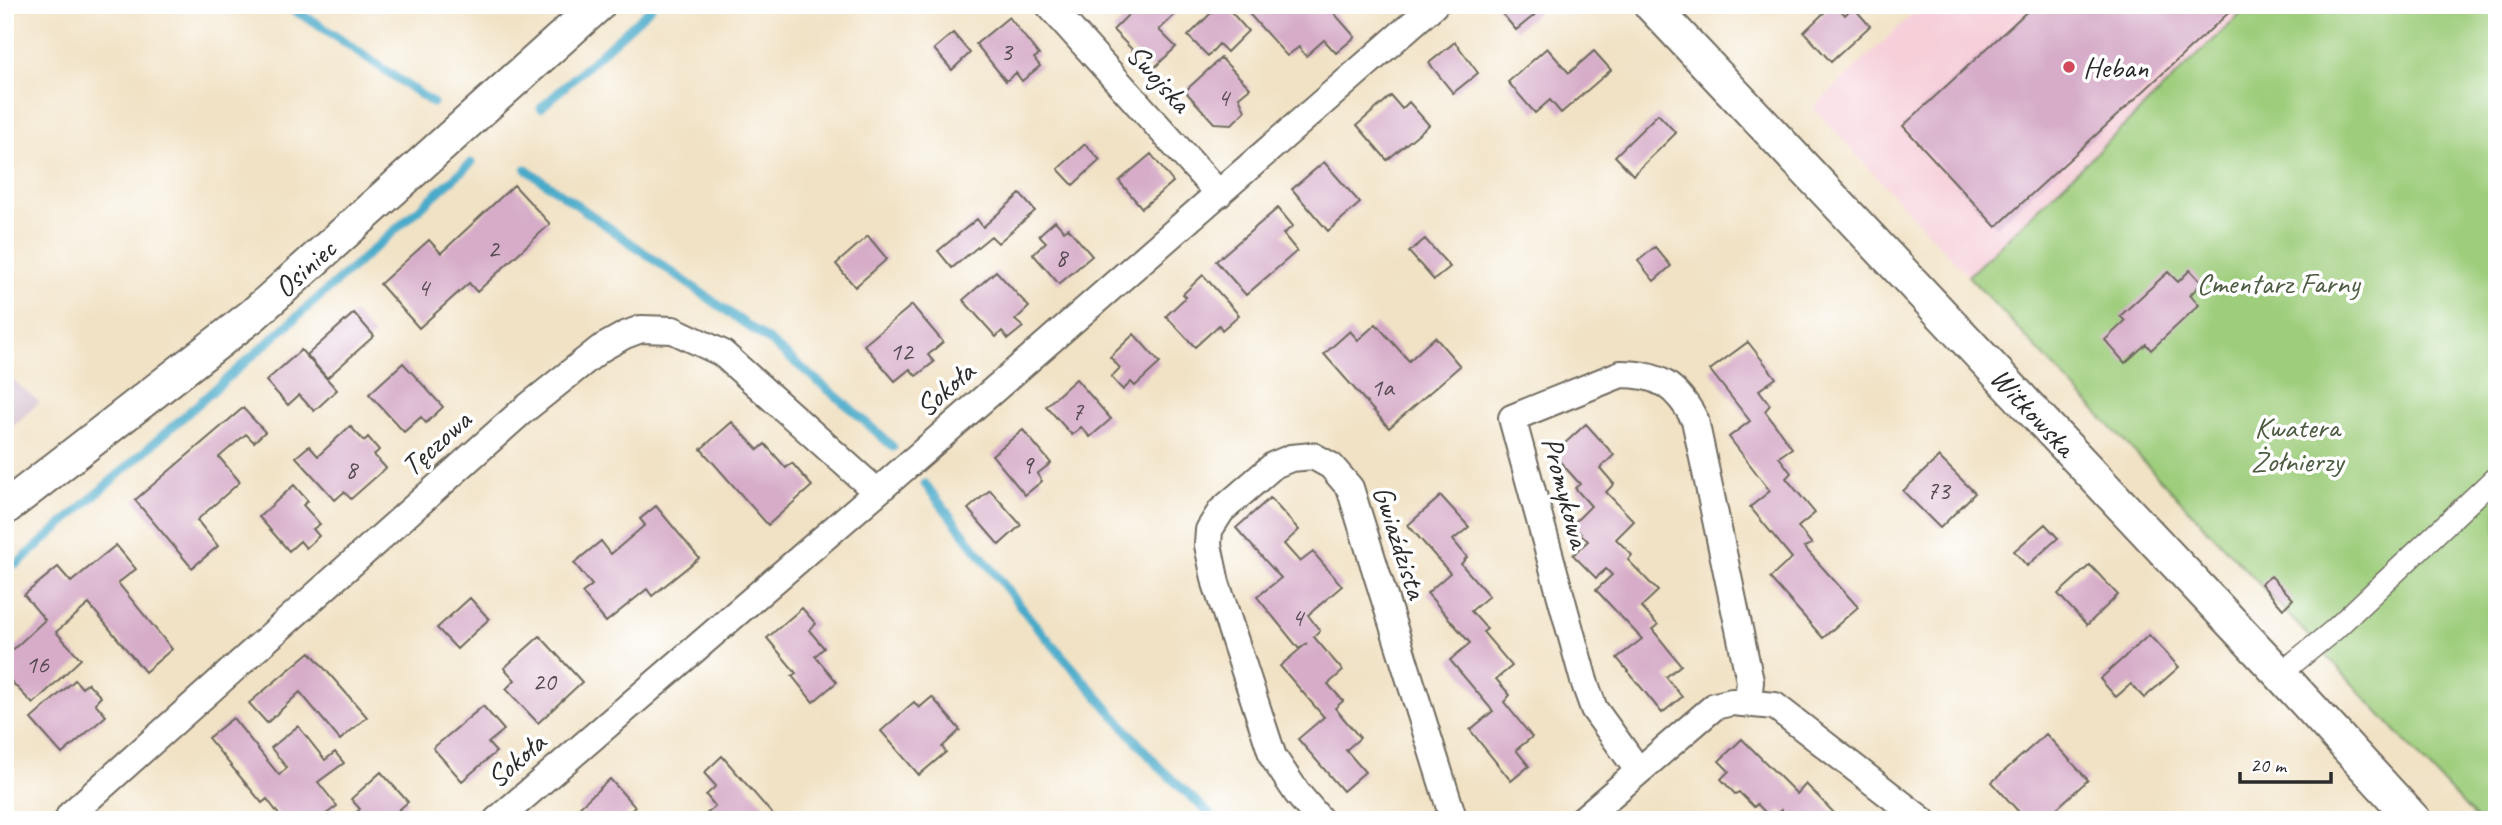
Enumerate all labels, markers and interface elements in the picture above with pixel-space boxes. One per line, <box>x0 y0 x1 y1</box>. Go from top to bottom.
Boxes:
house number: 3 <box>1000 35 1014 68</box>
street label: Swojska <box>1118 36 1201 122</box>
place label: Heban <box>2083 48 2149 86</box>
marker: Heban <box>2061 59 2077 75</box>
house number: 4 <box>1217 81 1231 114</box>
street label: Osiniec <box>266 230 345 306</box>
house number: 2 <box>487 232 501 265</box>
house number: 8 <box>1055 241 1069 274</box>
park label: Cmentarz Farny <box>2196 264 2361 302</box>
house number: 4 <box>417 271 431 304</box>
house number: 12 <box>889 335 915 368</box>
street label: Sokoła <box>908 352 984 425</box>
street label: Witkowska <box>1982 359 2086 467</box>
house number: 1a <box>1370 371 1395 404</box>
house number: 7 <box>1071 395 1084 428</box>
street label: Tęczowa <box>393 400 481 484</box>
park label: Kwatera Żołnierzy <box>2251 408 2346 480</box>
street label: Promykowa <box>1533 432 1600 554</box>
house number: 9 <box>1021 448 1035 481</box>
house number: 8 <box>345 453 359 486</box>
house number: 73 <box>1926 474 1952 507</box>
street label: Gwiaździsta <box>1364 481 1437 605</box>
house number: 4 <box>1291 601 1305 634</box>
house number: 16 <box>25 648 50 681</box>
house number: 20 <box>532 665 558 698</box>
street label: Sokoła <box>479 723 555 796</box>
scale bar <box>2240 741 2330 785</box>
text: 20 m <box>2250 752 2288 778</box>

